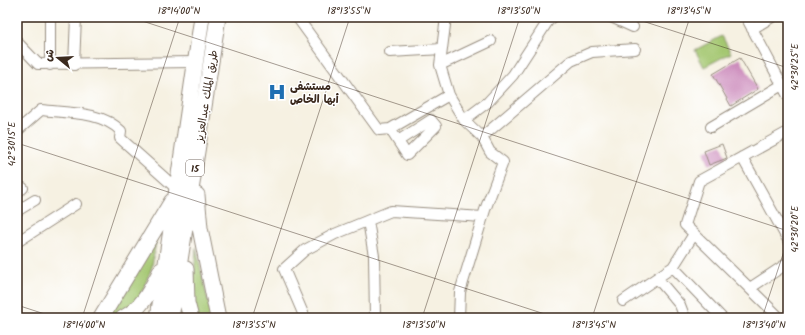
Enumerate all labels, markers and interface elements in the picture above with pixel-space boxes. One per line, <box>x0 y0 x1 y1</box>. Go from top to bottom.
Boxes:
text: 18°14'00"N <box>158 3 201 19</box>
text: 18°13'55"N <box>327 3 371 19</box>
text: 18°13'50"N <box>497 3 541 19</box>
text: 18°13'45"N <box>667 3 711 19</box>
north arrow <box>38 38 78 78</box>
text: 42°30'25"E <box>787 42 803 91</box>
text: ش <box>39 47 60 64</box>
street label: طريق الملك عبدالعزيز <box>191 49 223 145</box>
place label: مستشفى أبها الخاص <box>290 78 339 109</box>
hospital icon: مستشفى أبها الخاص <box>267 82 287 102</box>
text: 42°30'15"E <box>4 121 20 166</box>
road number: 15 <box>186 160 204 176</box>
text: 42°30'20"E <box>787 204 803 252</box>
text: 18°14'00"N <box>63 317 106 333</box>
text: 18°13'55"N <box>232 317 276 333</box>
text: 18°13'50"N <box>402 317 446 333</box>
text: 18°13'45"N <box>572 317 616 333</box>
text: 18°13'40"N <box>742 317 786 333</box>

